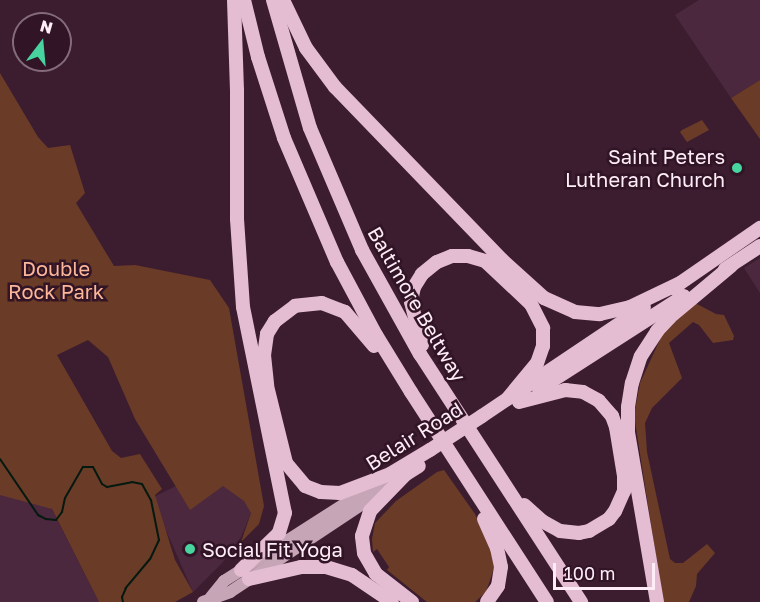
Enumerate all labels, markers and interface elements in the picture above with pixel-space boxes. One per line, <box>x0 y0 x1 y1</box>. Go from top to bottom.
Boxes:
north arrow <box>12 12 72 72</box>
text: N <box>38 15 55 38</box>
place label: Saint Peters Lutheran Church <box>565 144 725 191</box>
marker: Saint Peters Lutheran Church <box>730 161 744 175</box>
street label: Baltimore Beltway <box>363 222 471 386</box>
park label: Double Rock Park <box>8 257 104 304</box>
street label: Belair Road <box>361 397 467 475</box>
place label: Social Fit Yoga <box>202 537 343 561</box>
marker: Social Fit Yoga <box>183 542 197 556</box>
scale bar <box>556 551 658 589</box>
text: 100 m <box>564 562 615 584</box>

